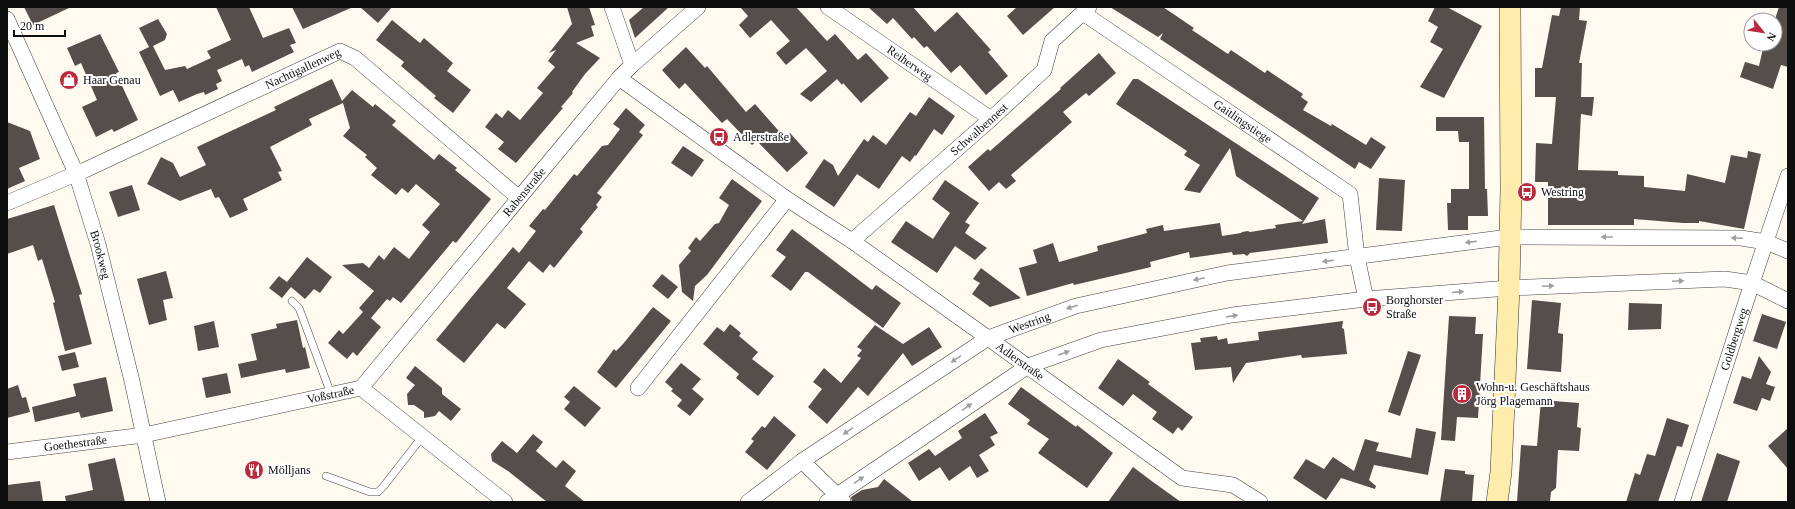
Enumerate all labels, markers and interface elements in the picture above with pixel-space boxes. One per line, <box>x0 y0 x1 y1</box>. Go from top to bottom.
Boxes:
scale bar <box>14 12 65 38</box>
north arrow <box>1743 12 1783 52</box>
text: 20 m <box>20 19 45 33</box>
text: N <box>1764 31 1779 43</box>
street label: Reiherweg <box>884 43 935 84</box>
street label: Nachtigallenweg <box>263 45 343 92</box>
shop icon: Haar Genau <box>58 69 80 91</box>
place label: Haar Genau <box>83 73 141 87</box>
street label: Gaitlingstiege <box>1211 97 1275 146</box>
street label: Schwalbennest <box>947 100 1011 159</box>
bus stop icon: Adlerstraße <box>708 126 730 148</box>
place label: Adlerstraße <box>733 130 789 144</box>
street label: Rabenstraße <box>500 165 548 219</box>
bus stop icon: Westring <box>1516 181 1538 203</box>
place label: Westring <box>1541 185 1584 199</box>
street label: Brookweg <box>87 228 113 281</box>
one-way arrow <box>1601 234 1613 241</box>
one-way arrow <box>1730 235 1743 241</box>
one-way arrow <box>1465 239 1477 245</box>
one-way arrow <box>1322 257 1334 264</box>
one-way arrow <box>1193 277 1205 283</box>
one-way arrow <box>1672 278 1685 284</box>
one-way arrow <box>1542 283 1555 289</box>
one-way arrow <box>1452 288 1464 295</box>
place label: Borghorster Straße <box>1386 293 1443 321</box>
bus stop icon: Borghorster Straße <box>1361 296 1383 318</box>
one-way arrow <box>1066 305 1078 311</box>
street label: Goldbergweg <box>1717 306 1751 372</box>
street label: Westring <box>1007 309 1052 337</box>
one-way arrow <box>1226 312 1238 318</box>
street label: Adlerstraße <box>993 339 1047 383</box>
one-way arrow <box>1059 350 1071 356</box>
one-way arrow <box>951 355 961 363</box>
place label: Wohn-u. Geschäftshaus Jörg Plagemann <box>1476 380 1590 408</box>
street label: Voßstraße <box>306 383 355 406</box>
building icon: Wohn-u. Geschäftshaus Jörg Plagemann <box>1451 383 1473 405</box>
one-way arrow <box>962 403 972 411</box>
one-way arrow <box>842 427 853 435</box>
street label: Goethestraße <box>43 433 108 454</box>
restaurant icon: Mölljans <box>243 459 265 481</box>
place label: Mölljans <box>268 463 311 477</box>
one-way arrow <box>854 476 864 484</box>

